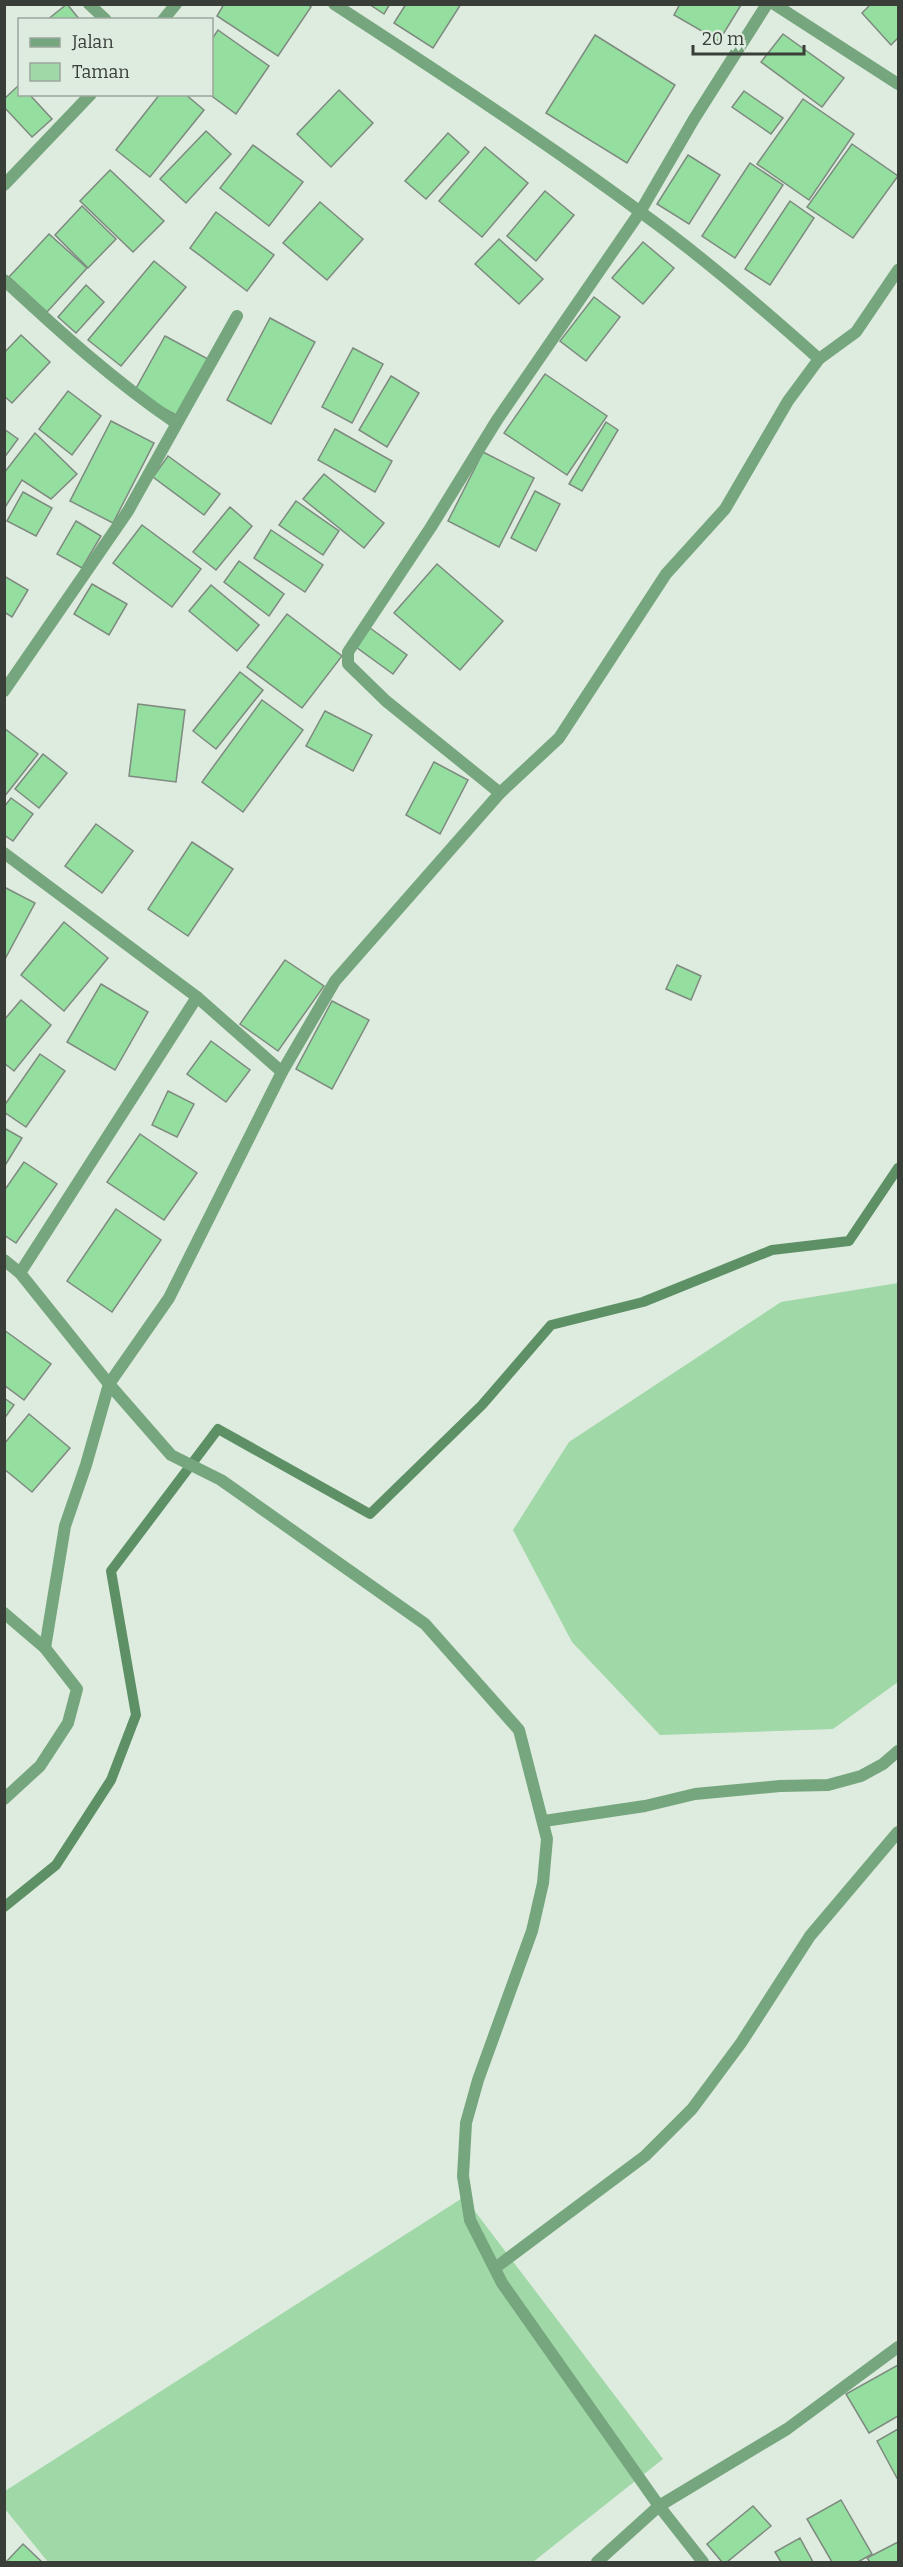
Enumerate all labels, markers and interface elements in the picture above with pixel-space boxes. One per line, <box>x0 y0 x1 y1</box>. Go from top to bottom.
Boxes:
legend <box>18 18 213 96</box>
scale bar <box>693 18 804 56</box>
text: 20 m <box>702 28 744 50</box>
text: Jalan <box>71 31 114 53</box>
text: Taman <box>72 61 130 83</box>

